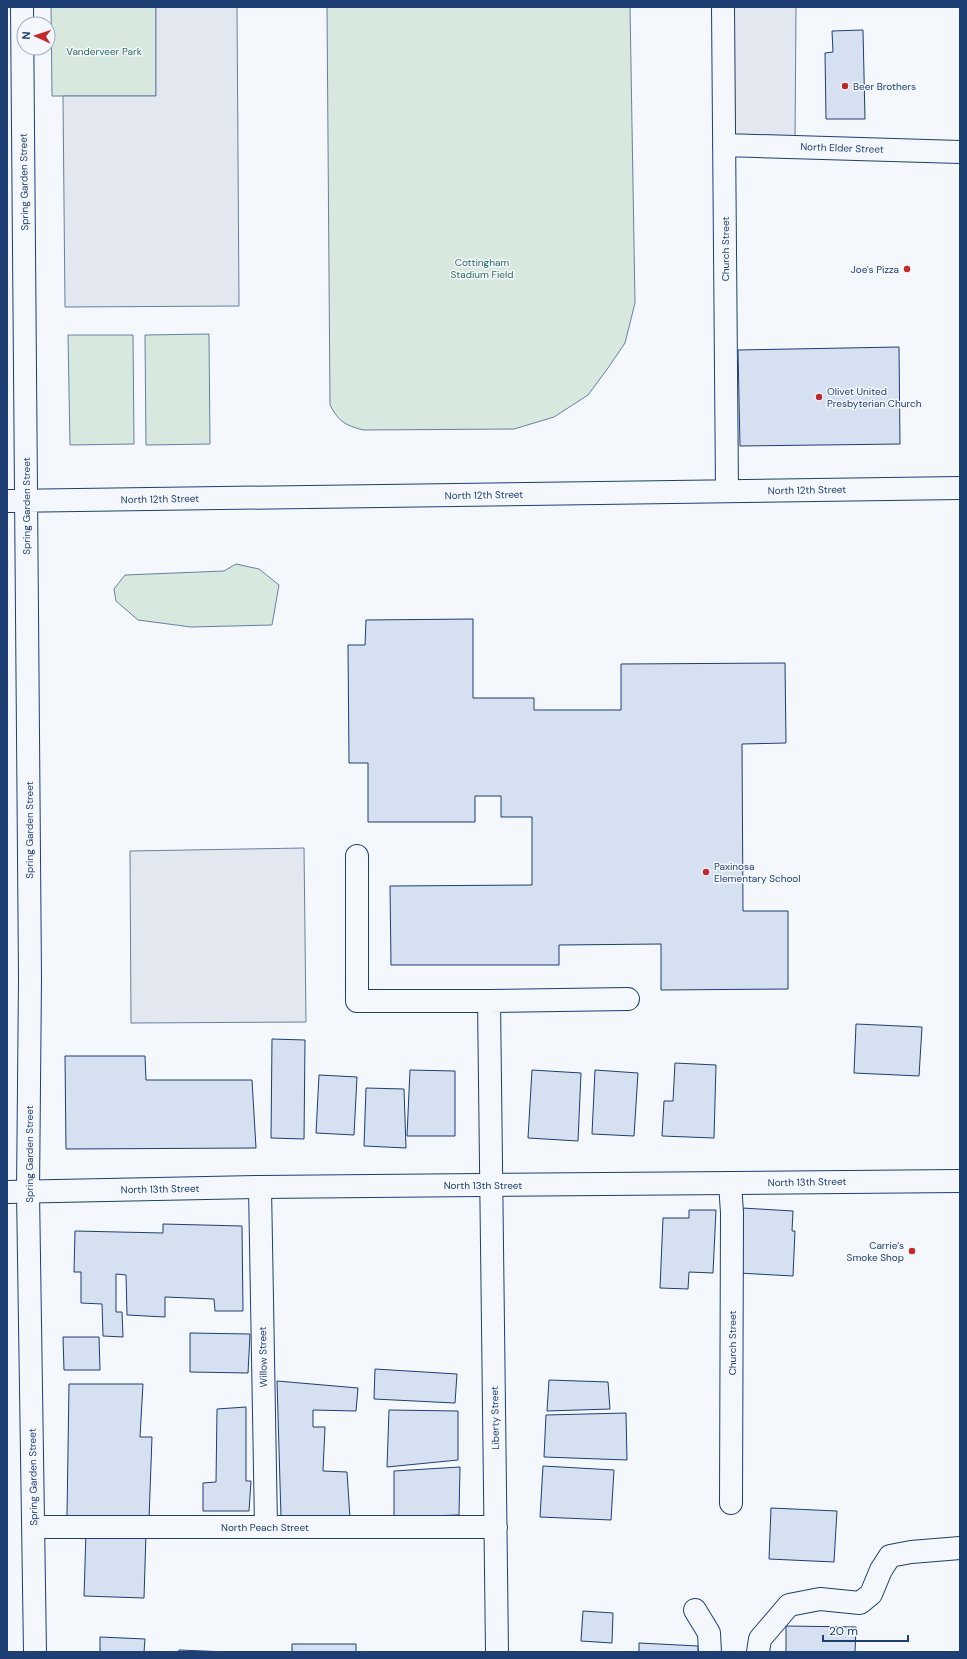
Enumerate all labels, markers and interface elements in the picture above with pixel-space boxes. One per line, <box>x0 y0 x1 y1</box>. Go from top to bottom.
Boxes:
north arrow <box>16 16 56 56</box>
text: N <box>19 31 33 40</box>
park label: Vanderveer Park <box>66 45 142 58</box>
place label: Beer Brothers <box>853 80 916 93</box>
marker: Beer Brothers <box>840 81 850 91</box>
street label: Spring Garden Street <box>17 133 31 231</box>
street label: North Elder Street <box>800 140 884 156</box>
street label: Church Street <box>719 217 732 281</box>
park label: Cottingham Stadium Field <box>450 256 514 281</box>
place label: Joe's Pizza <box>851 263 899 276</box>
marker: Joe's Pizza <box>902 264 912 274</box>
place label: Olivet United Presbyterian Church <box>827 385 922 410</box>
marker: Olivet United Presbyterian Church <box>814 392 824 402</box>
street label: Spring Garden Street <box>20 457 33 555</box>
street label: North 12th Street <box>768 483 846 497</box>
street label: North 12th Street <box>445 488 523 502</box>
street label: North 12th Street <box>121 492 199 506</box>
street label: Spring Garden Street <box>23 781 36 879</box>
place label: Paxinosa Elementary School <box>714 860 801 885</box>
marker: Paxinosa Elementary School <box>701 867 711 877</box>
street label: Spring Garden Street <box>23 1105 36 1203</box>
street label: North 13th Street <box>768 1175 846 1189</box>
street label: North 13th Street <box>444 1179 522 1192</box>
street label: North 13th Street <box>121 1182 199 1196</box>
place label: Carrie’s Smoke Shop <box>847 1239 904 1264</box>
marker: Carrie’s Smoke Shop <box>907 1246 917 1256</box>
street label: Church Street <box>726 1311 739 1375</box>
street label: Willow Street <box>256 1326 270 1388</box>
street label: Liberty Street <box>488 1386 502 1450</box>
street label: Spring Garden Street <box>26 1428 40 1526</box>
street label: North Peach Street <box>221 1521 309 1534</box>
scale bar <box>823 1617 908 1643</box>
text: 20 m <box>829 1623 858 1639</box>

